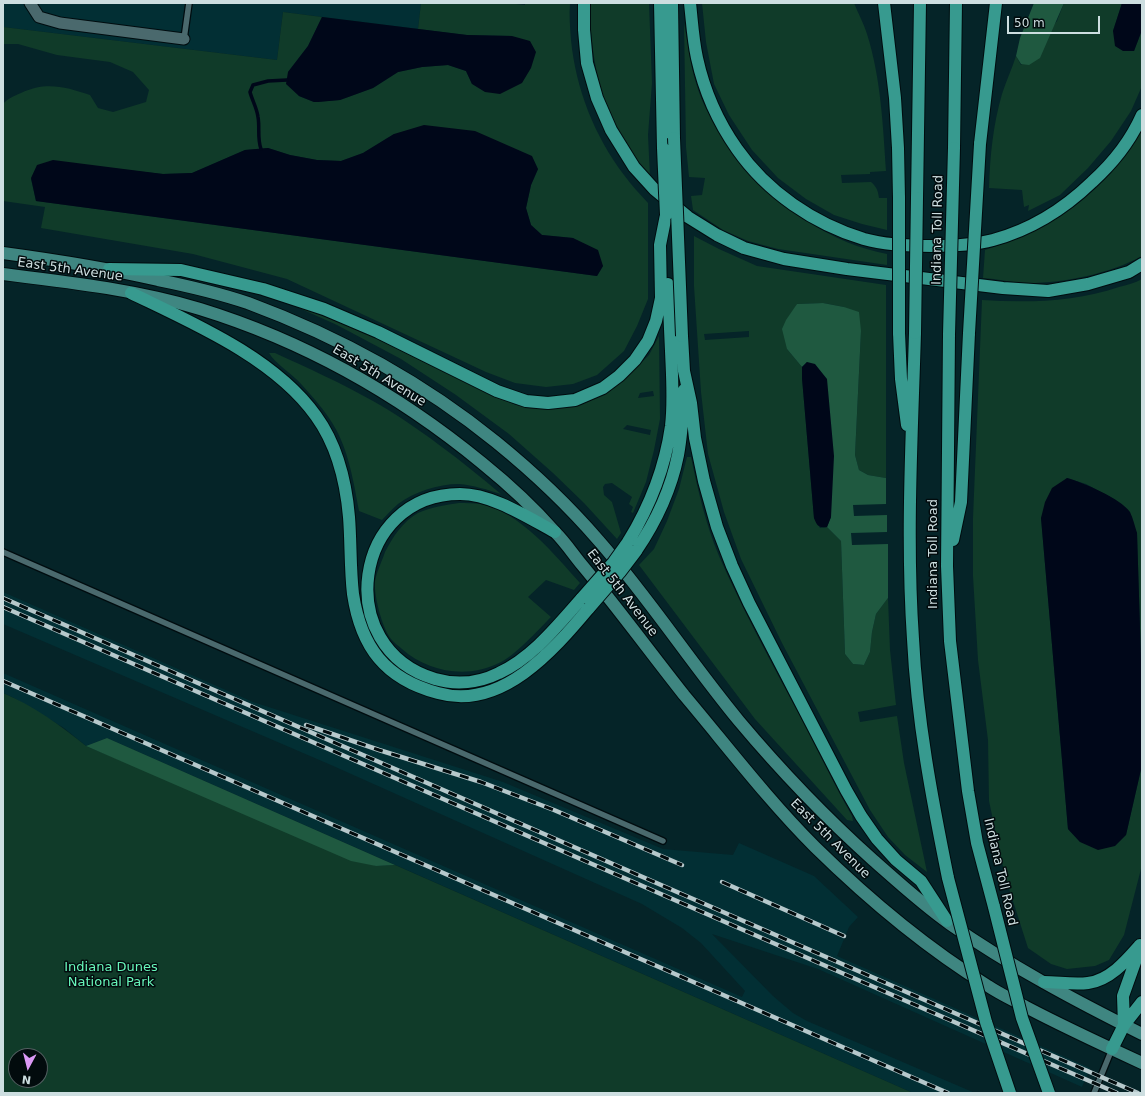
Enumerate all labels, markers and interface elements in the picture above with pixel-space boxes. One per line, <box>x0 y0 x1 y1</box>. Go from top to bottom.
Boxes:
scale bar <box>1009 8 1102 34</box>
text: 50 m <box>1014 16 1045 30</box>
street label: Indiana Toll Road <box>929 175 947 285</box>
street label: East 5th Avenue <box>16 255 124 285</box>
street label: East 5th Avenue <box>329 342 429 410</box>
street label: Indiana Toll Road <box>926 499 942 609</box>
street label: East 5th Avenue <box>583 546 661 640</box>
street label: East 5th Avenue <box>787 796 873 882</box>
street label: Indiana Toll Road <box>980 817 1020 927</box>
park label: Indiana Dunes National Park <box>64 960 158 991</box>
north arrow <box>8 1048 48 1088</box>
text: N <box>21 1072 32 1086</box>

